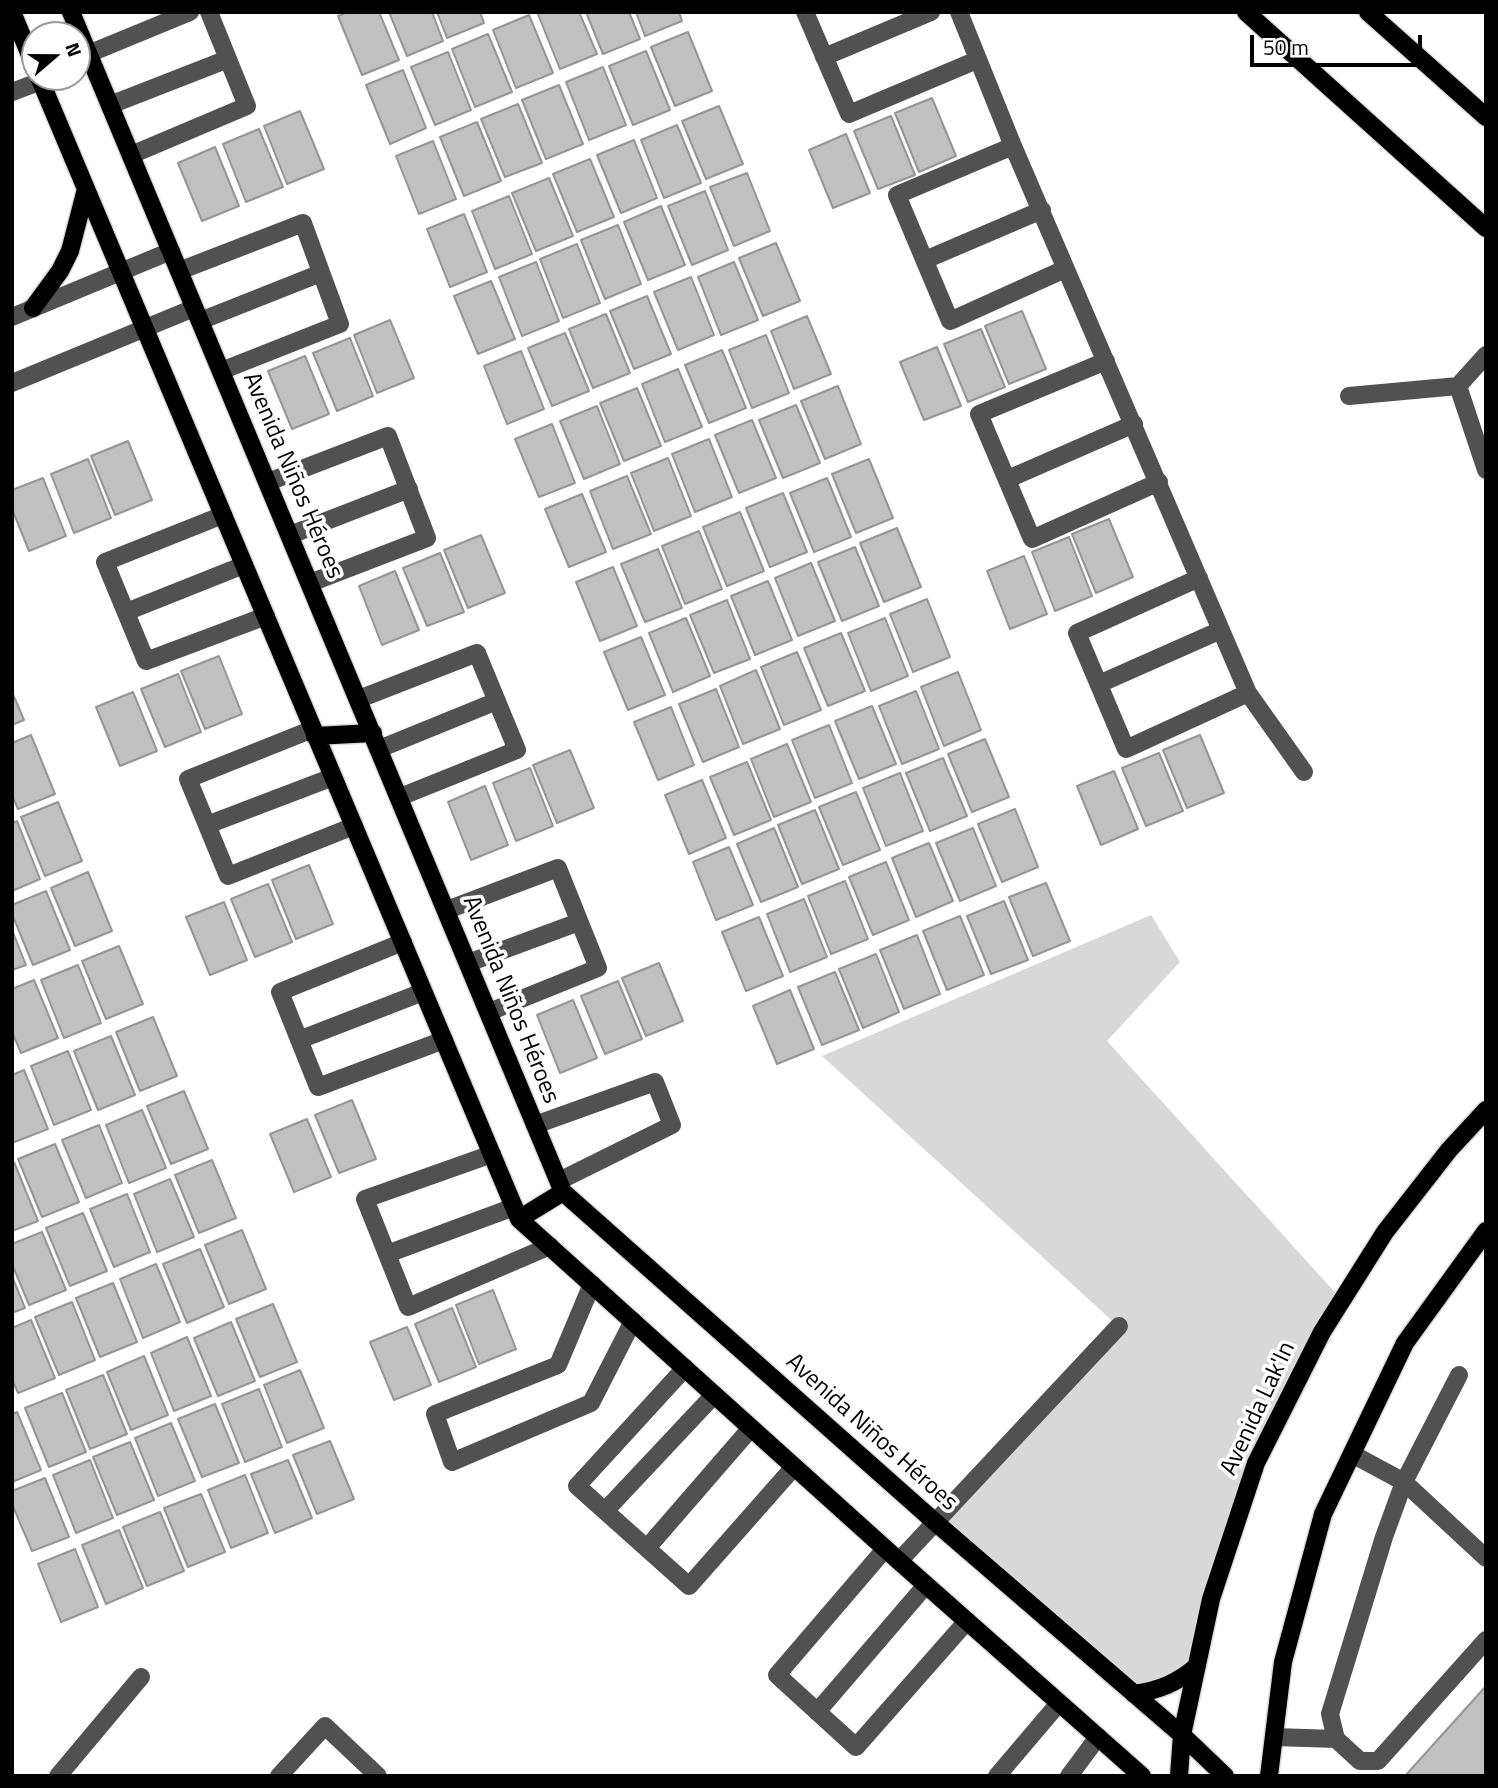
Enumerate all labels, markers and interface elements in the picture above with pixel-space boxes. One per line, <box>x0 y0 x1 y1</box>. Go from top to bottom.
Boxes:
north arrow <box>21 21 91 91</box>
scale bar <box>1253 21 1424 65</box>
text: 50 m <box>1263 31 1309 63</box>
text: N <box>58 38 90 60</box>
street label: Avenida Niños Héroes <box>236 369 348 583</box>
street label: Avenida Niños Héroes <box>455 892 565 1108</box>
street label: Avenida Lak'In <box>1215 1338 1303 1480</box>
street label: Avenida Niños Héroes <box>779 1348 963 1518</box>

